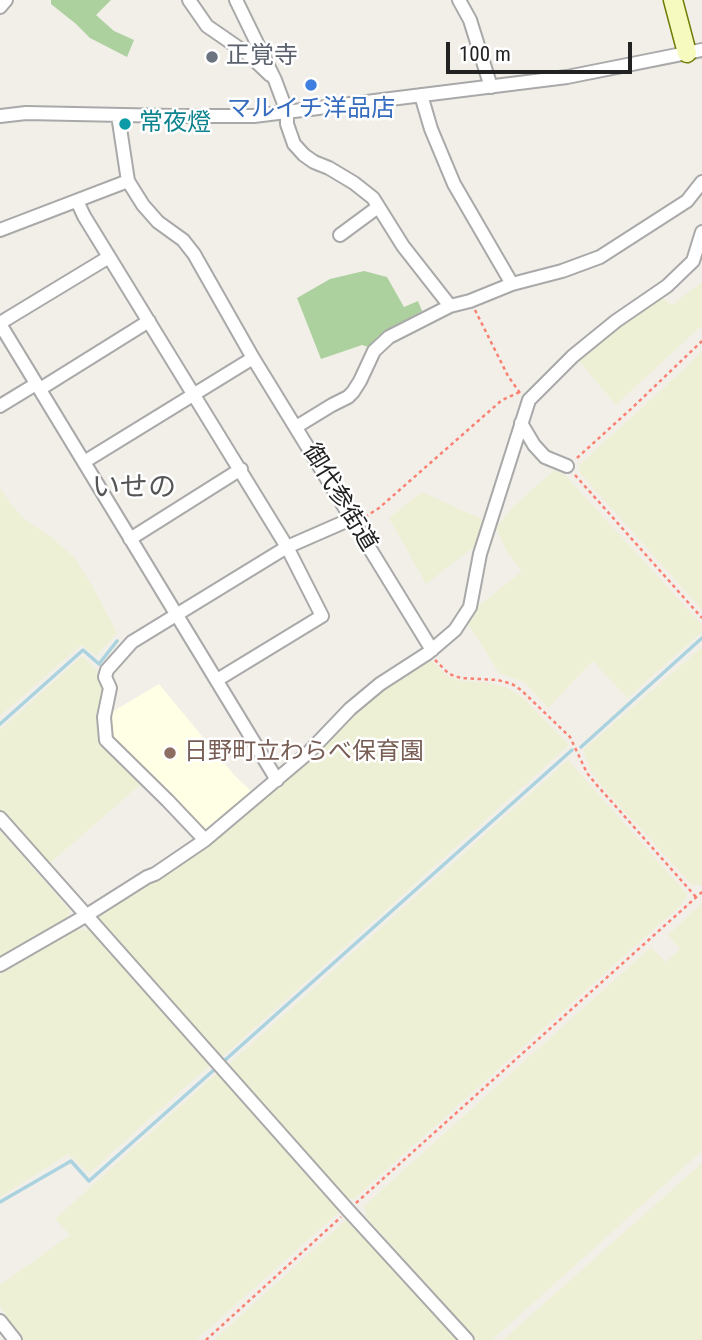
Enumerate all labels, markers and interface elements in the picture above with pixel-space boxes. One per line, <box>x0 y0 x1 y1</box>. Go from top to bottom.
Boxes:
scale bar <box>450 28 636 72</box>
text: 100 m <box>459 42 511 66</box>
place label: 正覚寺 <box>226 43 298 71</box>
marker: 正覚寺 <box>204 49 220 65</box>
marker: マルイチ洋品店 <box>303 77 319 93</box>
place label: マルイチ洋品店 <box>227 96 395 124</box>
place label: 常夜燈 <box>139 110 211 138</box>
marker: 常夜燈 <box>117 116 133 132</box>
street label: 御代参街道 <box>296 439 382 557</box>
district label: いせの <box>92 472 176 506</box>
place label: 日野町立わらべ保育園 <box>184 739 424 767</box>
marker: 日野町立わらべ保育園 <box>162 745 178 761</box>

